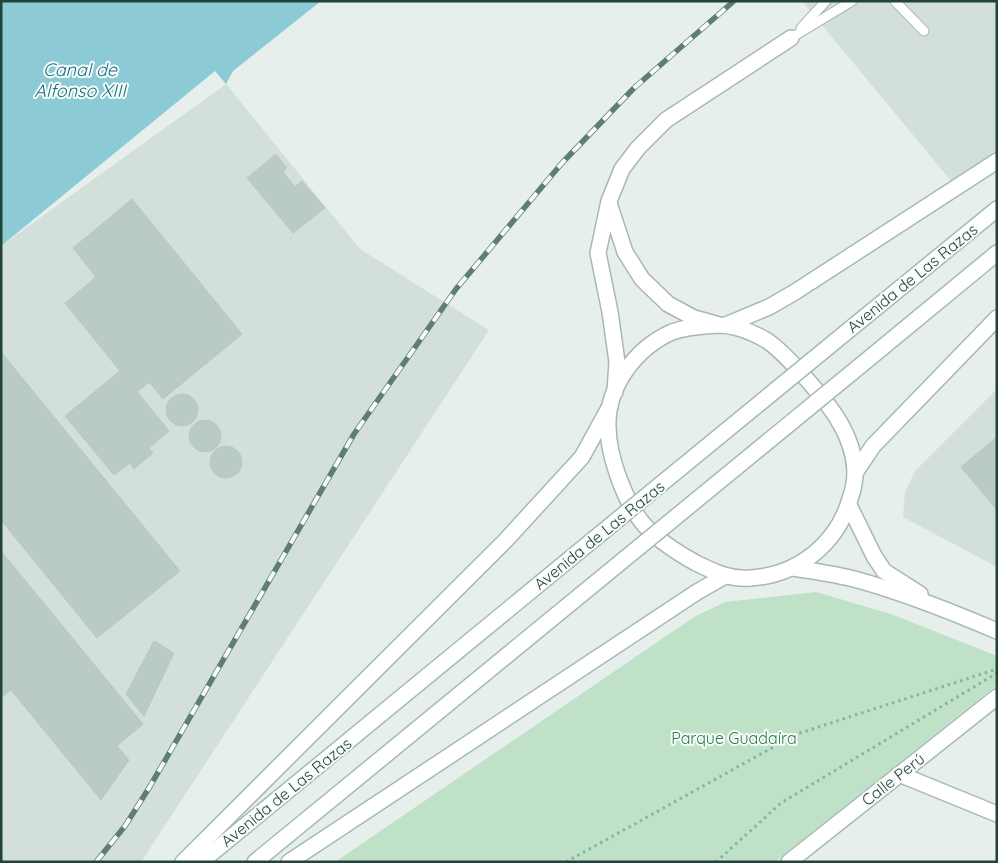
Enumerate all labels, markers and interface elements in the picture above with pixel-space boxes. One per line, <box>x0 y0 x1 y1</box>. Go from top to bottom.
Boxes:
water label: Canal de Alfonso XIII <box>34 58 127 102</box>
street label: Avenida de Las Razas <box>843 219 981 337</box>
street label: Avenida de Las Razas <box>530 476 668 594</box>
park label: Parque Guadaíra <box>671 728 797 748</box>
street label: Avenida de Las Razas <box>217 733 355 851</box>
street label: Calle Perú <box>858 748 928 810</box>

